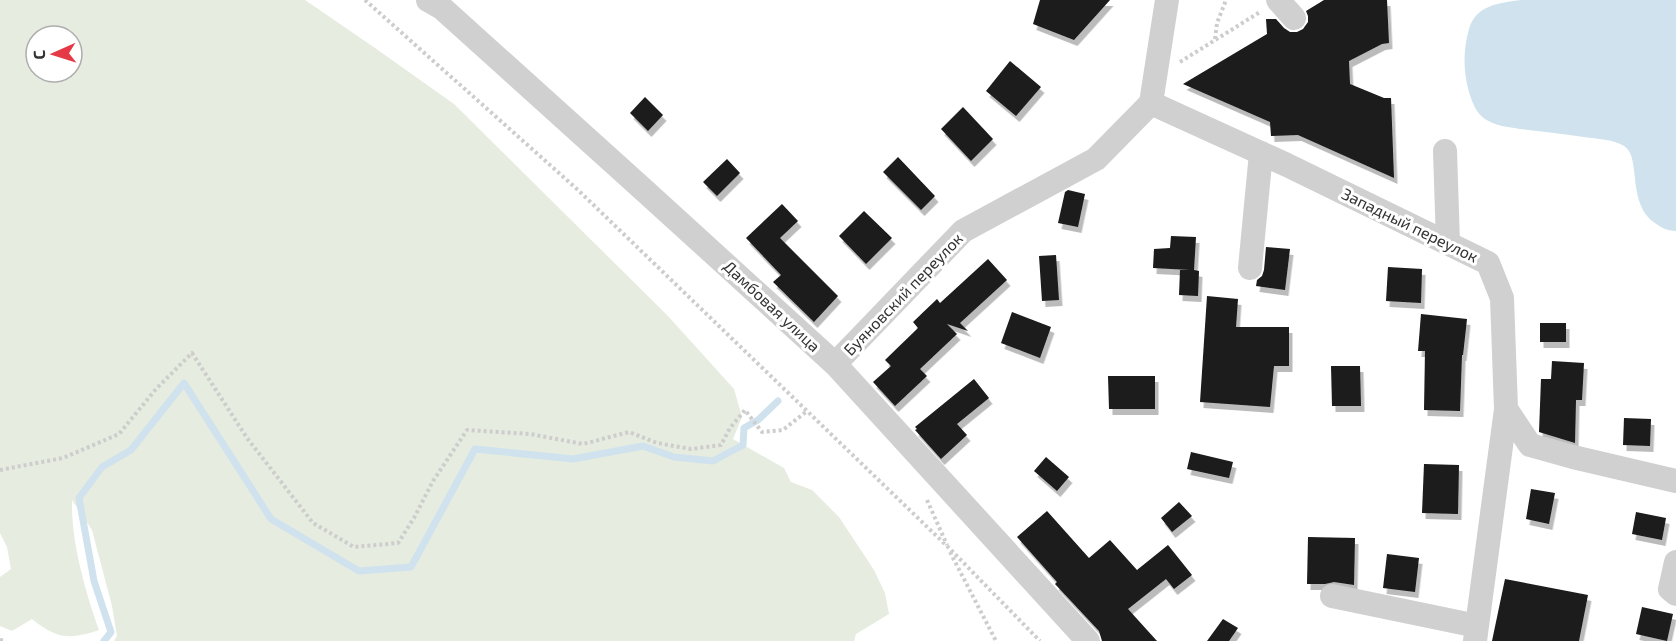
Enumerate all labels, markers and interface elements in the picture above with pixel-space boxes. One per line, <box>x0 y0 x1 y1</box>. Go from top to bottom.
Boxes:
north arrow <box>24 24 84 84</box>
text: С <box>29 50 48 60</box>
street label: Западный переулок <box>1339 183 1482 267</box>
street label: Буяновский переулок <box>839 228 967 360</box>
street label: Дамбовая улица <box>720 256 824 356</box>

